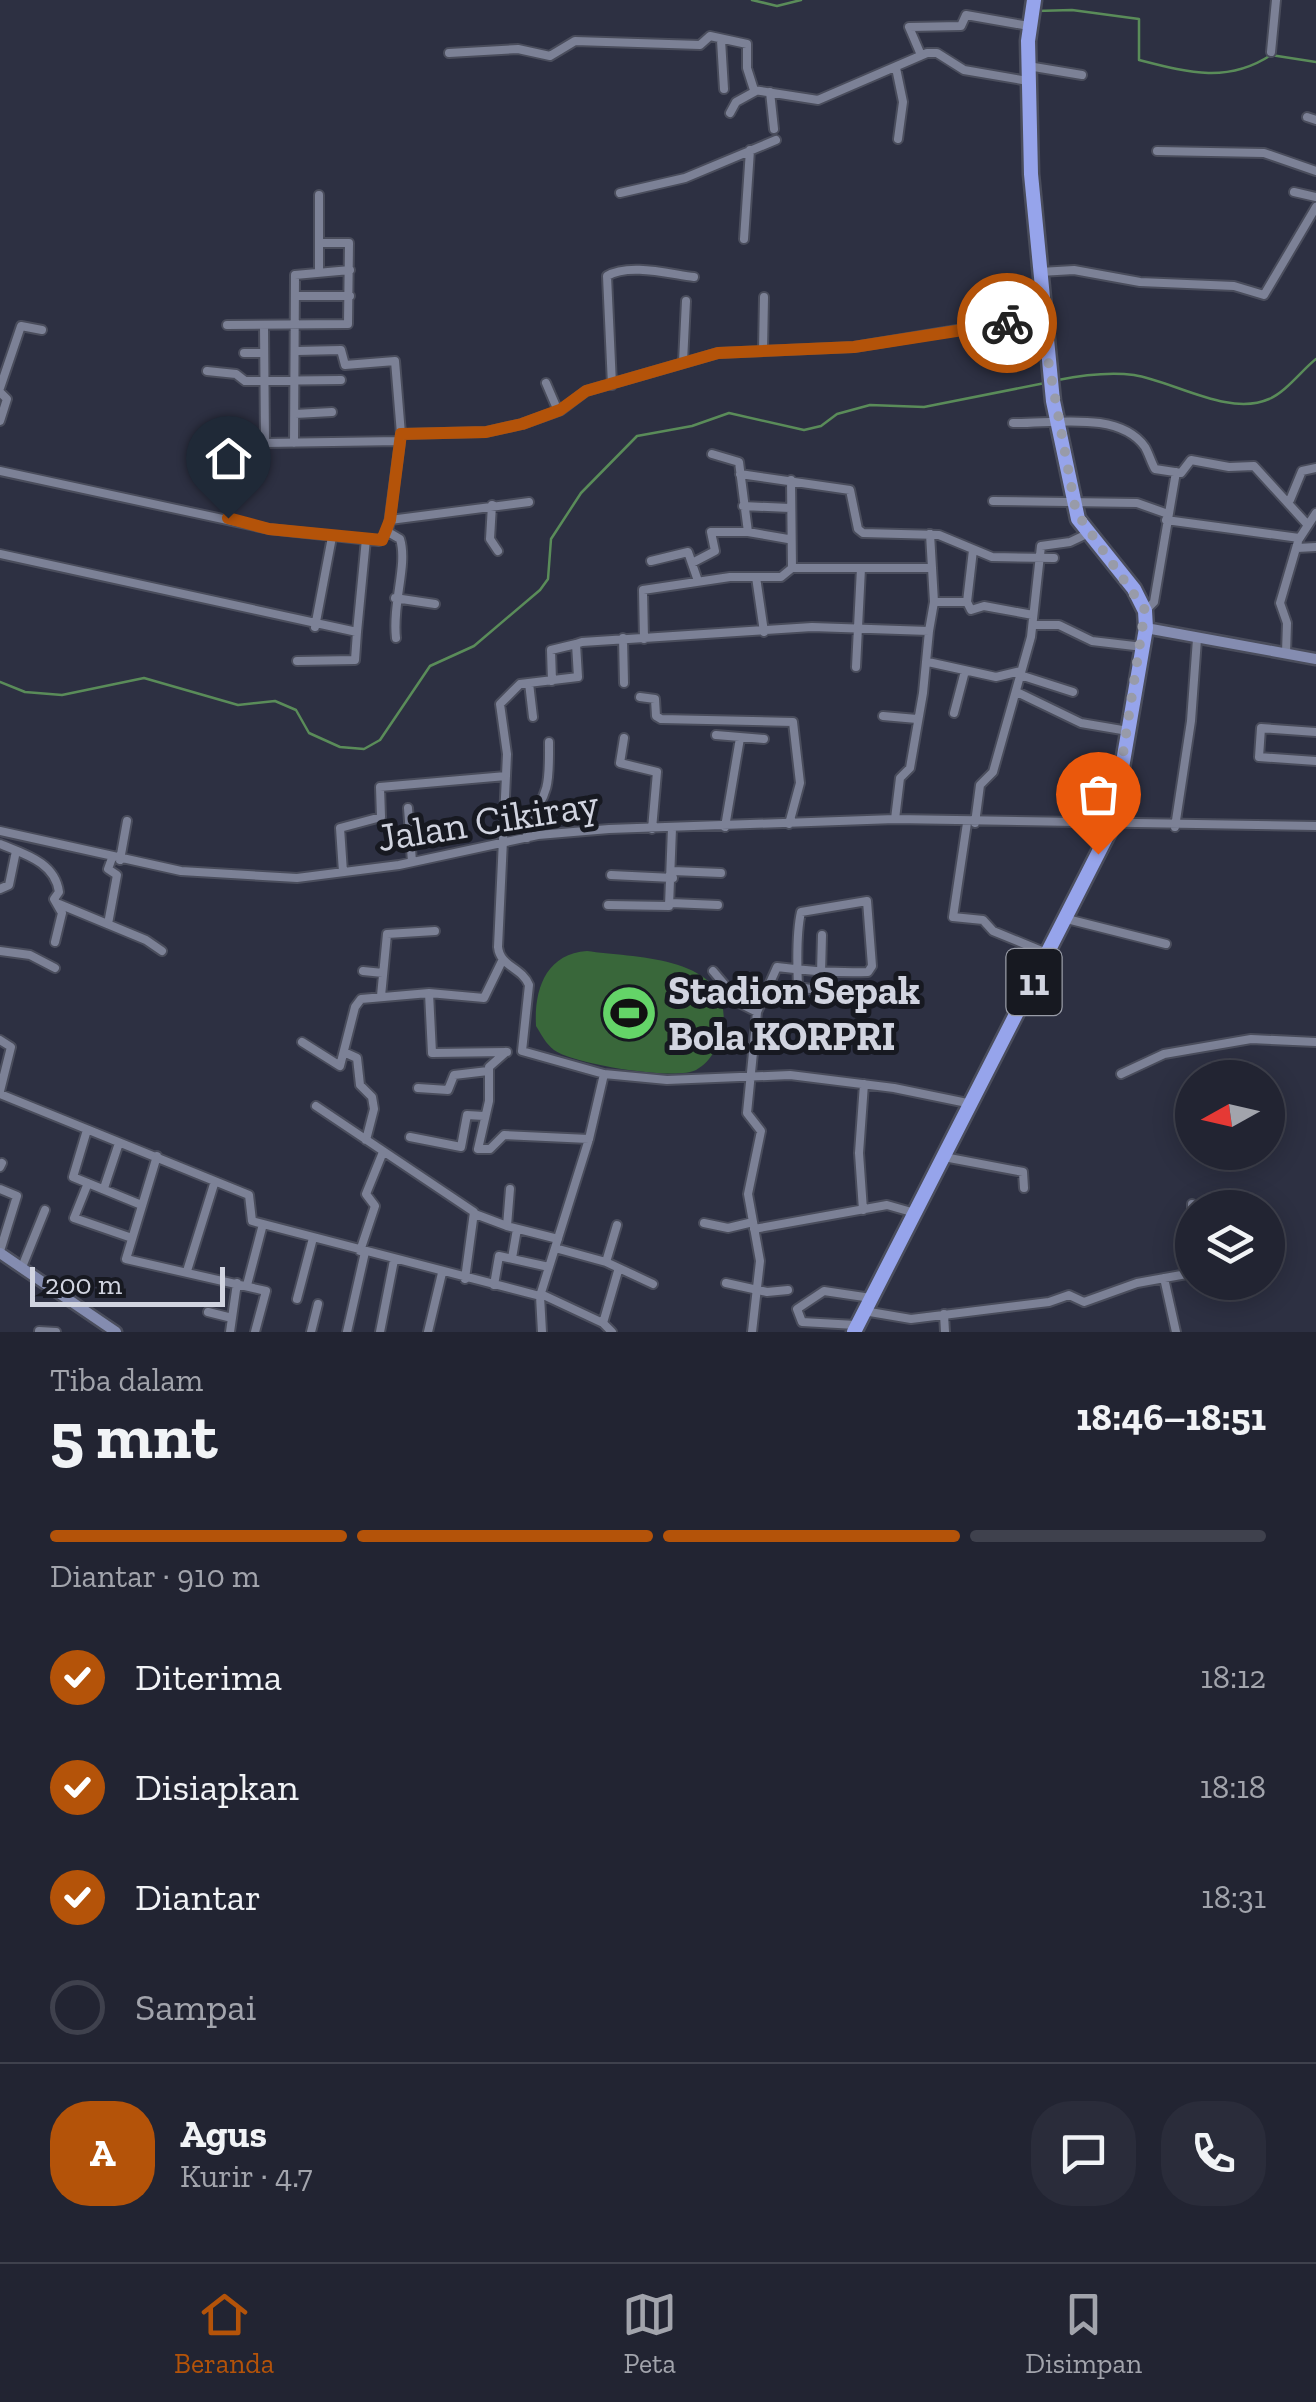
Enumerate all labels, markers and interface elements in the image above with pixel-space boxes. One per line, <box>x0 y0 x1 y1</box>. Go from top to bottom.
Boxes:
courier <box>957 273 1057 373</box>
icon: bike <box>980 296 1035 351</box>
pin <box>186 416 271 519</box>
icon: home <box>201 431 256 486</box>
pin <box>1056 752 1141 855</box>
icon: bag <box>1071 767 1126 822</box>
street label: Jalan Cikiray <box>374 779 603 861</box>
road number: 11 <box>1006 949 1062 1015</box>
place label: Stadion Sepak Bola KORPRI <box>668 966 920 1060</box>
sports icon: Stadion Sepak Bola KORPRI <box>599 983 659 1043</box>
north arrow <box>1175 1060 1285 1170</box>
map controls <box>1175 1060 1285 1300</box>
button: layers <box>1175 1190 1285 1300</box>
scale bar <box>30 1262 225 1306</box>
text: 200 m <box>45 1268 122 1301</box>
text: Tiba dalam <box>50 1361 203 1399</box>
text: 18:46–18:51 <box>1076 1394 1266 1440</box>
text: 5 mnt <box>50 1397 217 1475</box>
text: Diantar · 910 m <box>50 1557 260 1595</box>
icon: check <box>50 1650 105 1705</box>
text: Diterima <box>135 1654 282 1700</box>
text: 18:12 <box>1200 1658 1266 1696</box>
icon: check <box>50 1760 105 1815</box>
text: Disiapkan <box>135 1764 299 1810</box>
text: 18:18 <box>1200 1768 1266 1806</box>
icon: check <box>50 1870 105 1925</box>
text: Diantar <box>135 1874 261 1920</box>
text: 18:31 <box>1201 1878 1266 1916</box>
text: Sampai <box>135 1984 256 2030</box>
button: chat <box>1031 2101 1136 2206</box>
button: phone <box>1161 2101 1266 2206</box>
text: Agus <box>180 2111 267 2157</box>
text: A <box>89 2130 116 2176</box>
text: Kurir · 4.7 <box>180 2157 313 2195</box>
tab: Beranda <box>174 2287 274 2380</box>
tab: Peta <box>622 2287 677 2380</box>
tab: Disimpan <box>1025 2287 1142 2380</box>

